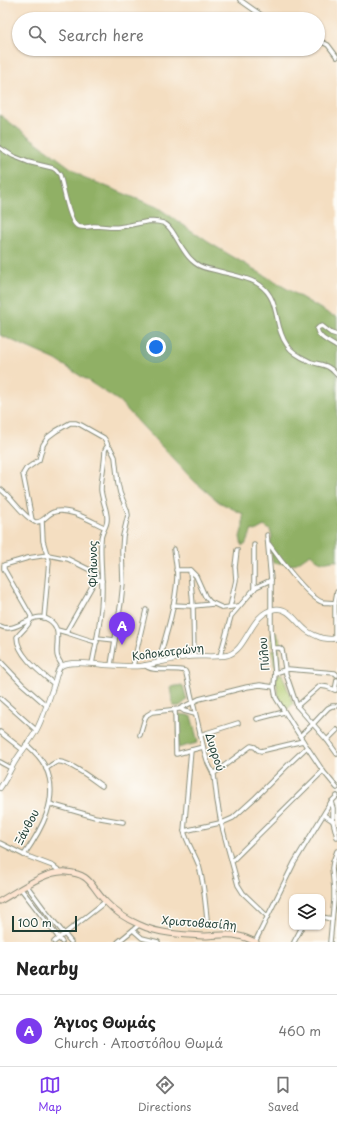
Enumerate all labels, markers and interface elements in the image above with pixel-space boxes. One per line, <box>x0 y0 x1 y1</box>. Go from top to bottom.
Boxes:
search box <box>12 12 325 56</box>
icon: search <box>26 23 48 45</box>
text: Search here <box>58 23 144 46</box>
your location <box>146 337 166 357</box>
street label: Φίλωνος <box>84 540 101 588</box>
pin: A <box>109 612 135 645</box>
street label: Πύλου <box>254 637 273 672</box>
street label: Κολοκοτρώνη <box>131 639 205 664</box>
street label: Δυρρού <box>201 731 230 773</box>
street label: Ξάνθου <box>10 806 43 848</box>
map controls <box>289 894 325 930</box>
button: layers <box>289 894 325 930</box>
street label: Χριστοβασίλη <box>161 911 237 934</box>
scale bar <box>12 914 77 933</box>
text: 100 m <box>18 914 52 931</box>
text: Nearby <box>16 955 78 981</box>
text: Άγιος Θωμάς <box>54 1010 156 1033</box>
text: A <box>24 1021 34 1040</box>
text: 460 m <box>278 1021 321 1040</box>
text: Church · Αποστόλου Θωμά <box>54 1033 223 1052</box>
tab: Map <box>38 1074 62 1115</box>
tab: Directions <box>138 1074 191 1115</box>
tab: Saved <box>268 1074 299 1115</box>

